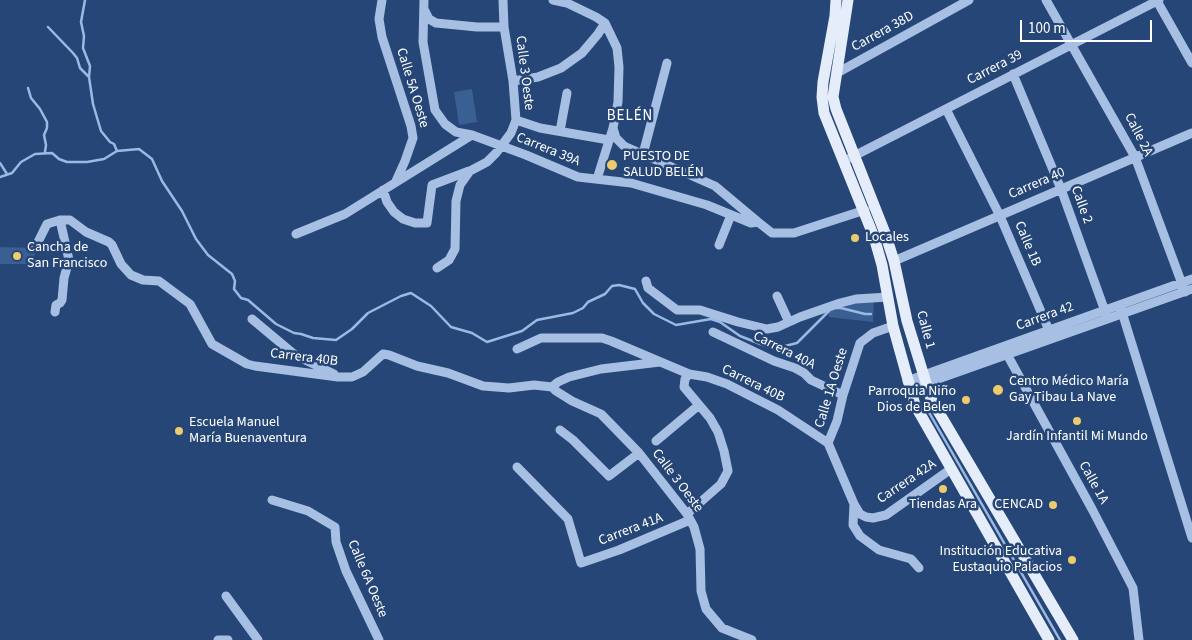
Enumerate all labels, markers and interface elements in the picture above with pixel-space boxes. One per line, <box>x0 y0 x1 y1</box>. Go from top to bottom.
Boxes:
street label: Carrera 38D <box>849 8 917 56</box>
scale bar <box>1022 10 1154 42</box>
text: 100 m <box>1028 18 1066 39</box>
street label: Calle 3 Oeste <box>511 35 537 111</box>
street label: Calle 5A Oeste <box>392 46 432 130</box>
street label: Carrera 39 <box>965 47 1025 89</box>
district label: BELÉN <box>606 108 654 126</box>
street label: Calle 2A <box>1120 110 1156 160</box>
street label: Carrera 39A <box>514 130 582 170</box>
place label: PUESTO DE SALUD BELÉN <box>623 149 704 182</box>
marker: PUESTO DE SALUD BELÉN <box>605 158 619 172</box>
street label: Carrera 40 <box>1006 165 1068 203</box>
street label: Calle 2 <box>1066 184 1096 226</box>
street label: Calle 1B <box>1010 219 1044 269</box>
place label: Locales <box>865 230 909 246</box>
marker: Locales <box>849 232 861 244</box>
place label: Cancha de San Francisco <box>27 240 107 272</box>
marker: Cancha de San Francisco <box>11 250 23 262</box>
street label: Carrera 42 <box>1014 299 1076 335</box>
street label: Calle 1 <box>912 309 938 351</box>
street label: Carrera 40A <box>750 328 818 374</box>
street label: Carrera 40B <box>269 346 339 370</box>
street label: Calle 1A Oeste <box>812 346 852 430</box>
street label: Carrera 40B <box>719 362 787 406</box>
place label: Centro Médico María Gay Tibau La Nave <box>1009 374 1129 407</box>
marker: Centro Médico María Gay Tibau La Nave <box>991 383 1005 397</box>
place label: Parroquia Niño Dios de Belen <box>868 384 956 417</box>
marker: Parroquia Niño Dios de Belen <box>960 394 972 406</box>
place label: Escuela Manuel María Buenaventura <box>189 415 307 448</box>
marker: Jardín Infantil Mi Mundo <box>1071 415 1083 427</box>
marker: Escuela Manuel María Buenaventura <box>173 425 185 437</box>
place label: Jardín Infantil Mi Mundo <box>1006 429 1148 445</box>
street label: Calle 3 Oeste <box>648 446 706 516</box>
street label: Carrera 42A <box>874 456 940 508</box>
street label: Calle 1A <box>1074 459 1112 507</box>
marker: Tiendas Ara <box>937 483 949 495</box>
place label: Tiendas Ara <box>909 497 977 513</box>
place label: CENCAD <box>994 497 1043 513</box>
marker: CENCAD <box>1047 499 1059 511</box>
street label: Carrera 41A <box>596 510 666 550</box>
street label: Calle 6A Oeste <box>343 538 391 620</box>
place label: Institución Educativa Eustaquio Palacios <box>939 544 1062 576</box>
marker: Institución Educativa Eustaquio Palacios <box>1066 554 1078 566</box>

